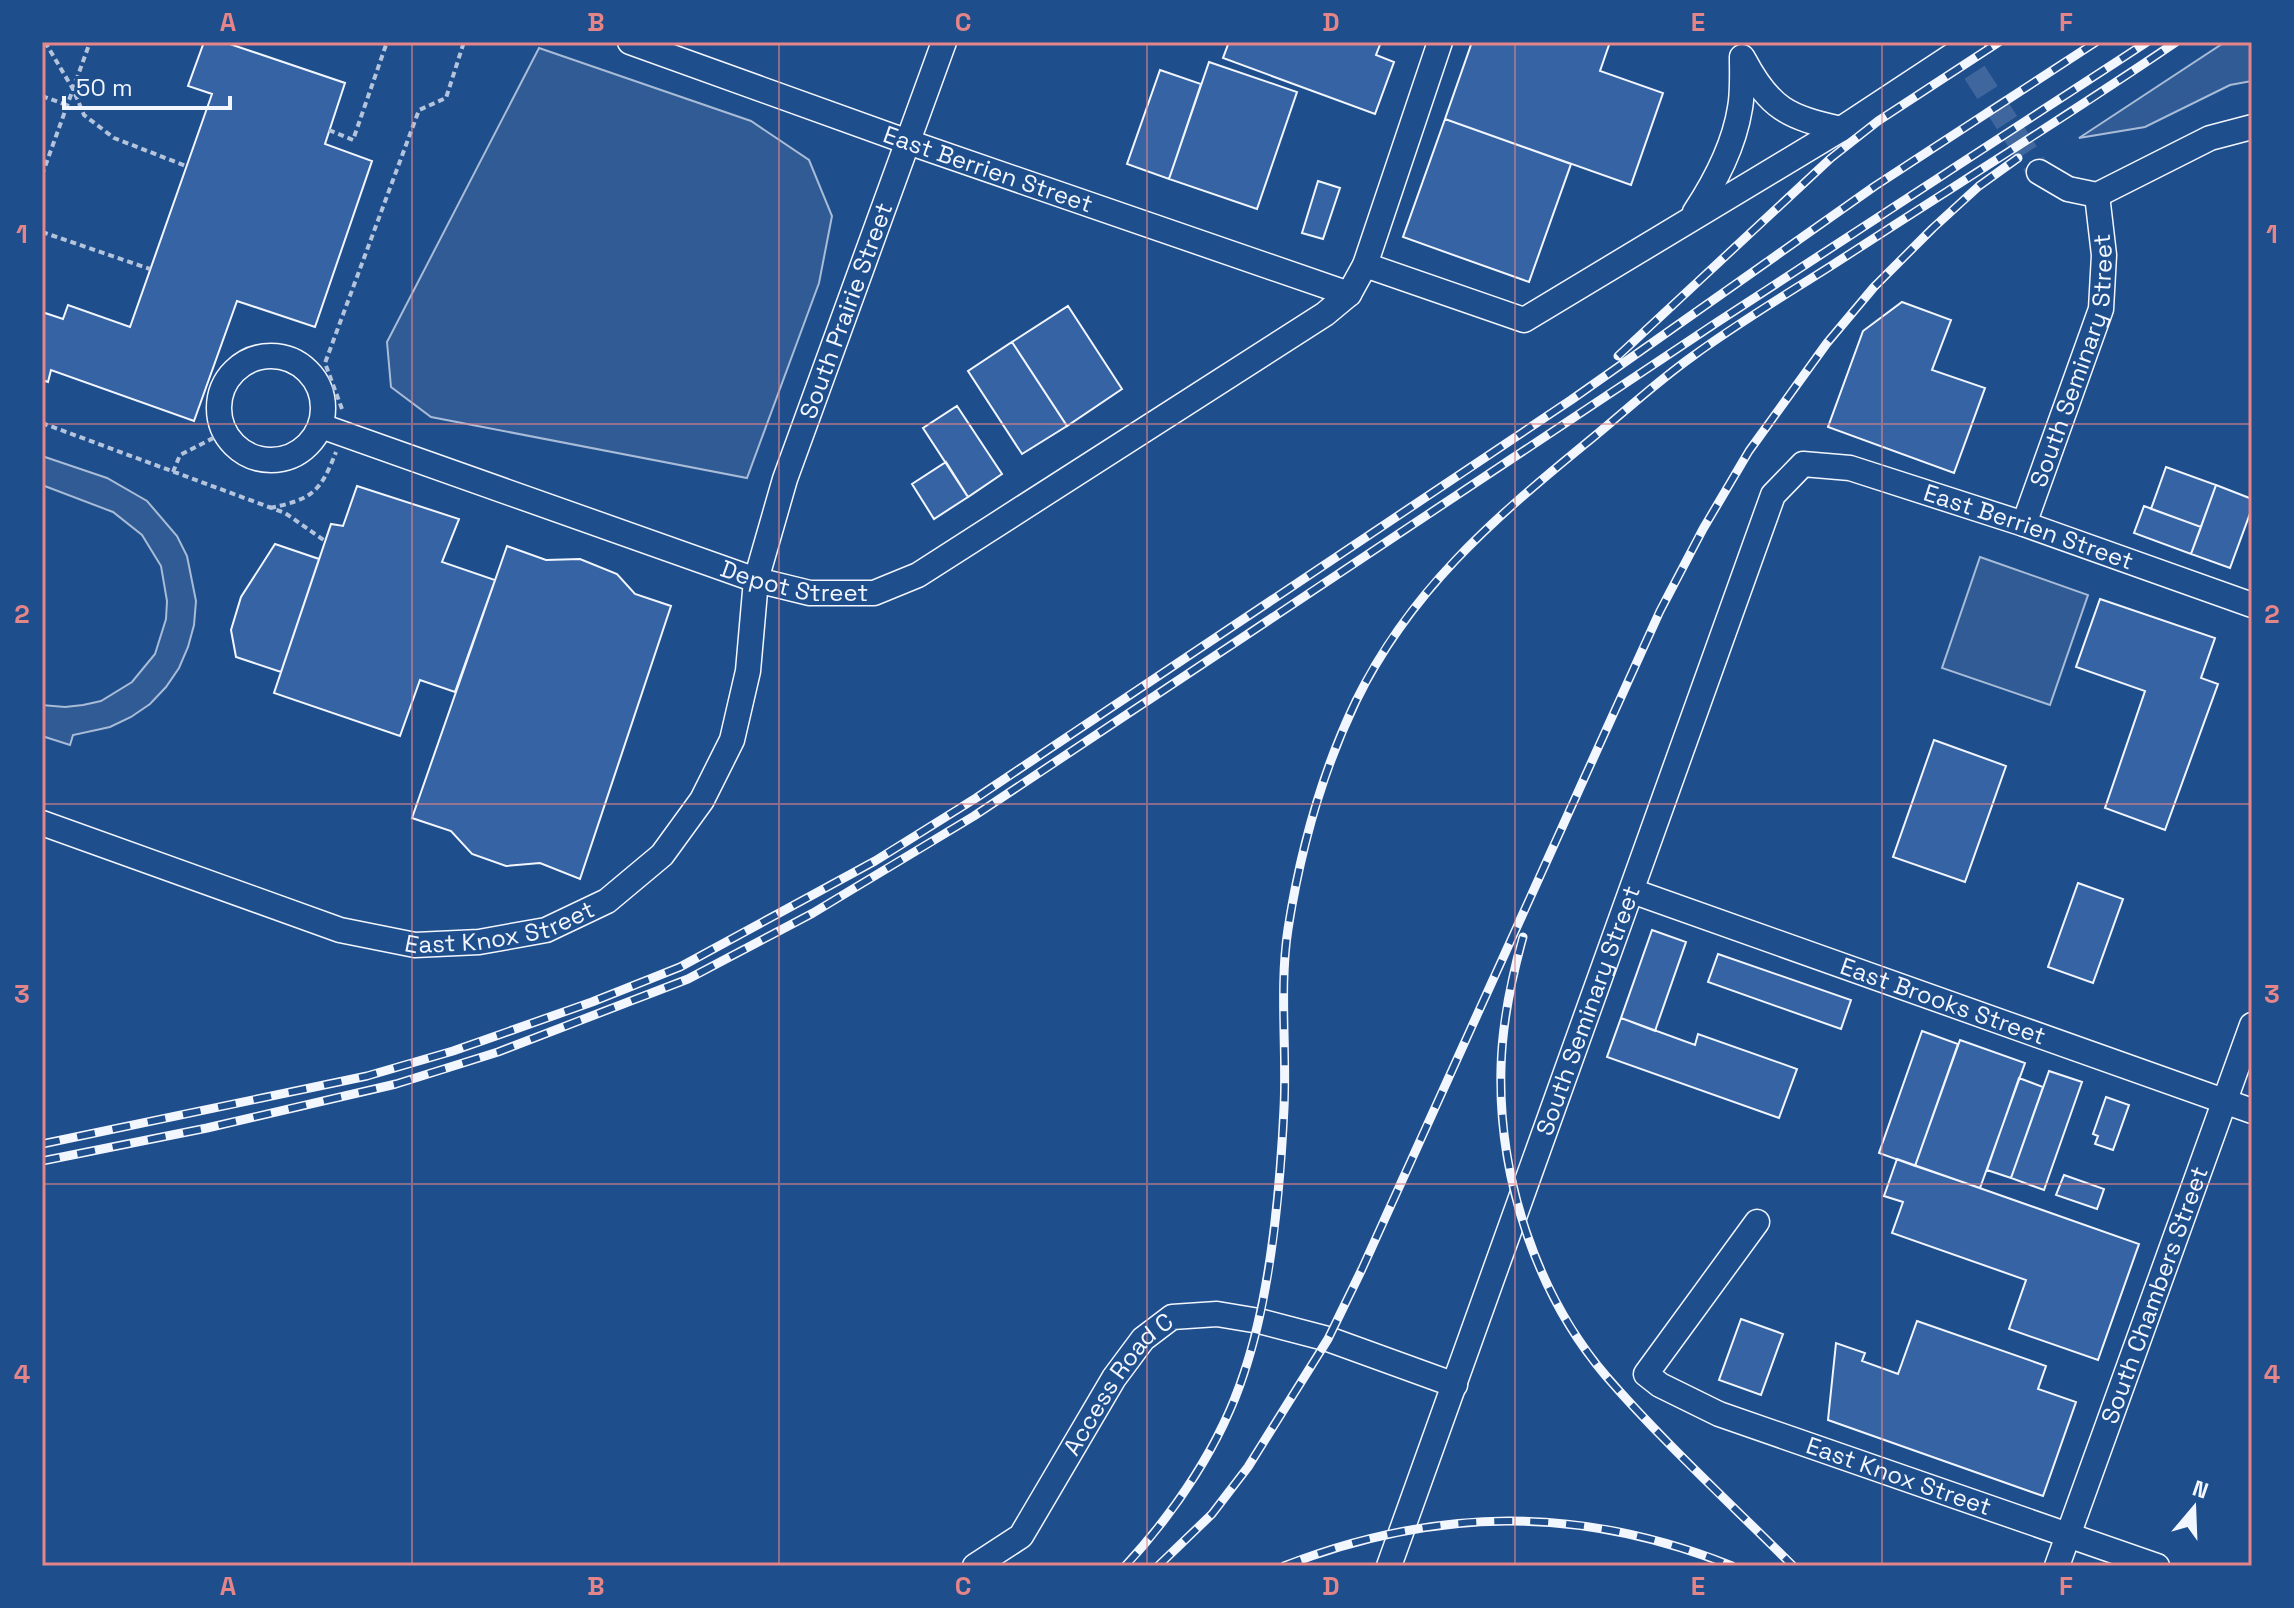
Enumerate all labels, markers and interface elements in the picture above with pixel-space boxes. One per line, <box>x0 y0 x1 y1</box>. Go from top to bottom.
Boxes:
text: A <box>220 5 237 39</box>
text: B <box>587 5 605 39</box>
text: C <box>955 5 971 39</box>
text: D <box>1322 5 1340 39</box>
text: E <box>1691 5 1705 39</box>
text: F <box>2059 5 2073 39</box>
scale bar <box>64 60 230 110</box>
text: 50 m <box>76 72 133 103</box>
street label: East Berrien Street <box>879 118 1097 219</box>
street label: South Prairie Street <box>792 198 899 423</box>
text: 1 <box>16 217 28 251</box>
text: 1 <box>2266 217 2278 251</box>
street label: South Seminary Street <box>2023 232 2119 491</box>
street label: East Berrien Street <box>1920 477 2138 577</box>
street label: Depot Street <box>716 553 868 608</box>
text: 2 <box>14 597 30 631</box>
text: 2 <box>2264 597 2280 631</box>
street label: South Seminary Street <box>1529 881 1647 1140</box>
street label: East Knox Street <box>402 893 599 960</box>
street label: East Brooks Street <box>1836 950 2050 1052</box>
text: 3 <box>14 977 30 1011</box>
text: 3 <box>2264 977 2280 1011</box>
street label: South Chambers Street <box>2094 1162 2215 1428</box>
street label: Access Road C <box>1056 1306 1179 1461</box>
text: 4 <box>14 1357 30 1391</box>
text: 4 <box>2264 1357 2280 1391</box>
street label: East Knox Street <box>1802 1429 1996 1522</box>
north arrow <box>2154 1468 2234 1548</box>
text: N <box>2189 1473 2212 1505</box>
text: A <box>220 1569 237 1603</box>
text: B <box>587 1569 605 1603</box>
text: C <box>955 1569 971 1603</box>
text: D <box>1322 1569 1340 1603</box>
text: E <box>1691 1569 1705 1603</box>
text: F <box>2059 1569 2073 1603</box>

